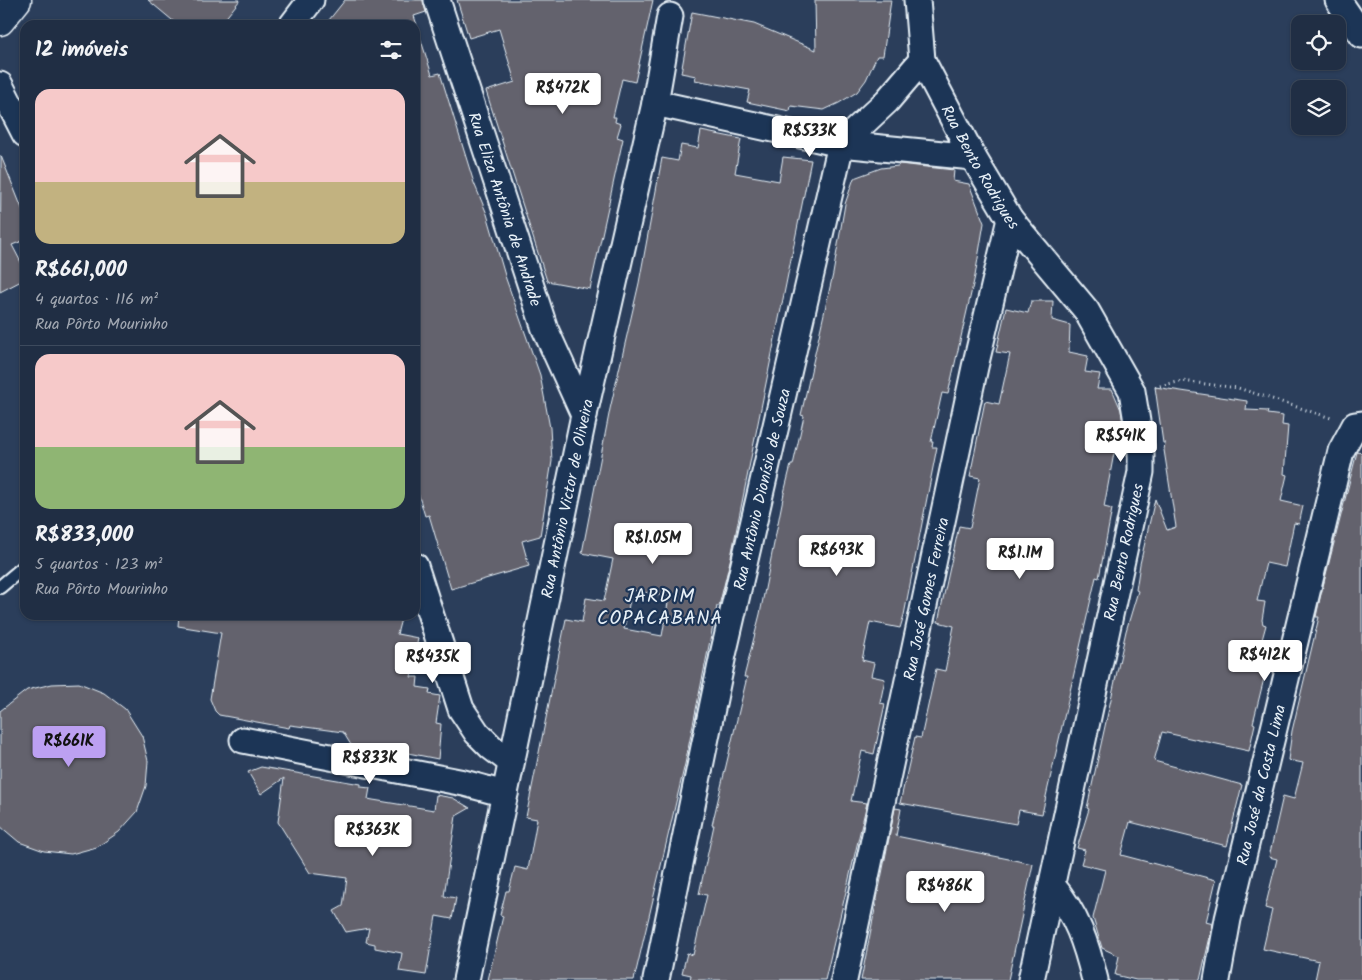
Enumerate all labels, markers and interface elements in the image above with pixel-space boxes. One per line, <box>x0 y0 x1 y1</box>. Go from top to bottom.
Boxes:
map controls <box>1291 15 1346 135</box>
button: locate <box>1291 15 1346 70</box>
text: 12 imóveis <box>35 34 128 67</box>
icon: filters <box>377 36 405 64</box>
pin: R$472K <box>522 72 604 115</box>
text: R$472K <box>536 76 590 101</box>
button: layers <box>1291 80 1346 135</box>
street label: Rua Bento Rodrigues <box>934 101 1025 236</box>
street label: Rua Eliza Antônia de Andrade <box>461 109 548 310</box>
pin: R$533K <box>769 116 851 158</box>
text: R$533K <box>783 119 837 144</box>
icon: home <box>175 121 265 211</box>
text: R$661,000 <box>35 254 127 287</box>
text: 4 quartos · 116 m² <box>35 287 158 312</box>
text: Rua Pôrto Mourinho <box>35 312 168 337</box>
street label: Rua Antônio Dionísio de Souza <box>727 386 798 593</box>
icon: home <box>175 387 265 477</box>
street label: Rua Antônio Victor de Oliveira <box>535 397 601 601</box>
pin: R$541K <box>1080 420 1162 463</box>
text: R$541K <box>1096 424 1146 449</box>
street label: Rua Bento Rodrigues <box>1098 481 1151 623</box>
street label: Rua José Gomes Ferreira <box>897 515 957 683</box>
text: R$833,000 <box>35 519 133 552</box>
pin: R$1.05M <box>607 522 699 565</box>
text: R$1.05M <box>625 526 681 551</box>
pin: R$693K <box>796 534 878 577</box>
text: R$693K <box>810 538 864 563</box>
pin: R$1.1M <box>979 538 1061 580</box>
text: R$1.1M <box>998 541 1042 566</box>
text: 5 quartos · 123 m² <box>35 552 163 577</box>
text: Rua Pôrto Mourinho <box>35 577 168 602</box>
district label: JARDIM COPACABANA <box>597 582 723 634</box>
pin: R$412K <box>1224 640 1306 682</box>
pin: R$435K <box>392 642 474 684</box>
text: R$412K <box>1239 643 1291 668</box>
text: R$435K <box>406 645 460 670</box>
street label: Rua José da Costa Lima <box>1230 702 1293 868</box>
pin: R$661K <box>28 726 110 768</box>
text: R$661K <box>44 729 94 754</box>
pin: R$833K <box>329 742 411 785</box>
text: R$833K <box>342 746 398 771</box>
pin: R$363K <box>332 814 414 857</box>
text: R$363K <box>346 818 400 843</box>
pin: R$486K <box>904 870 986 913</box>
text: R$486K <box>917 874 973 899</box>

